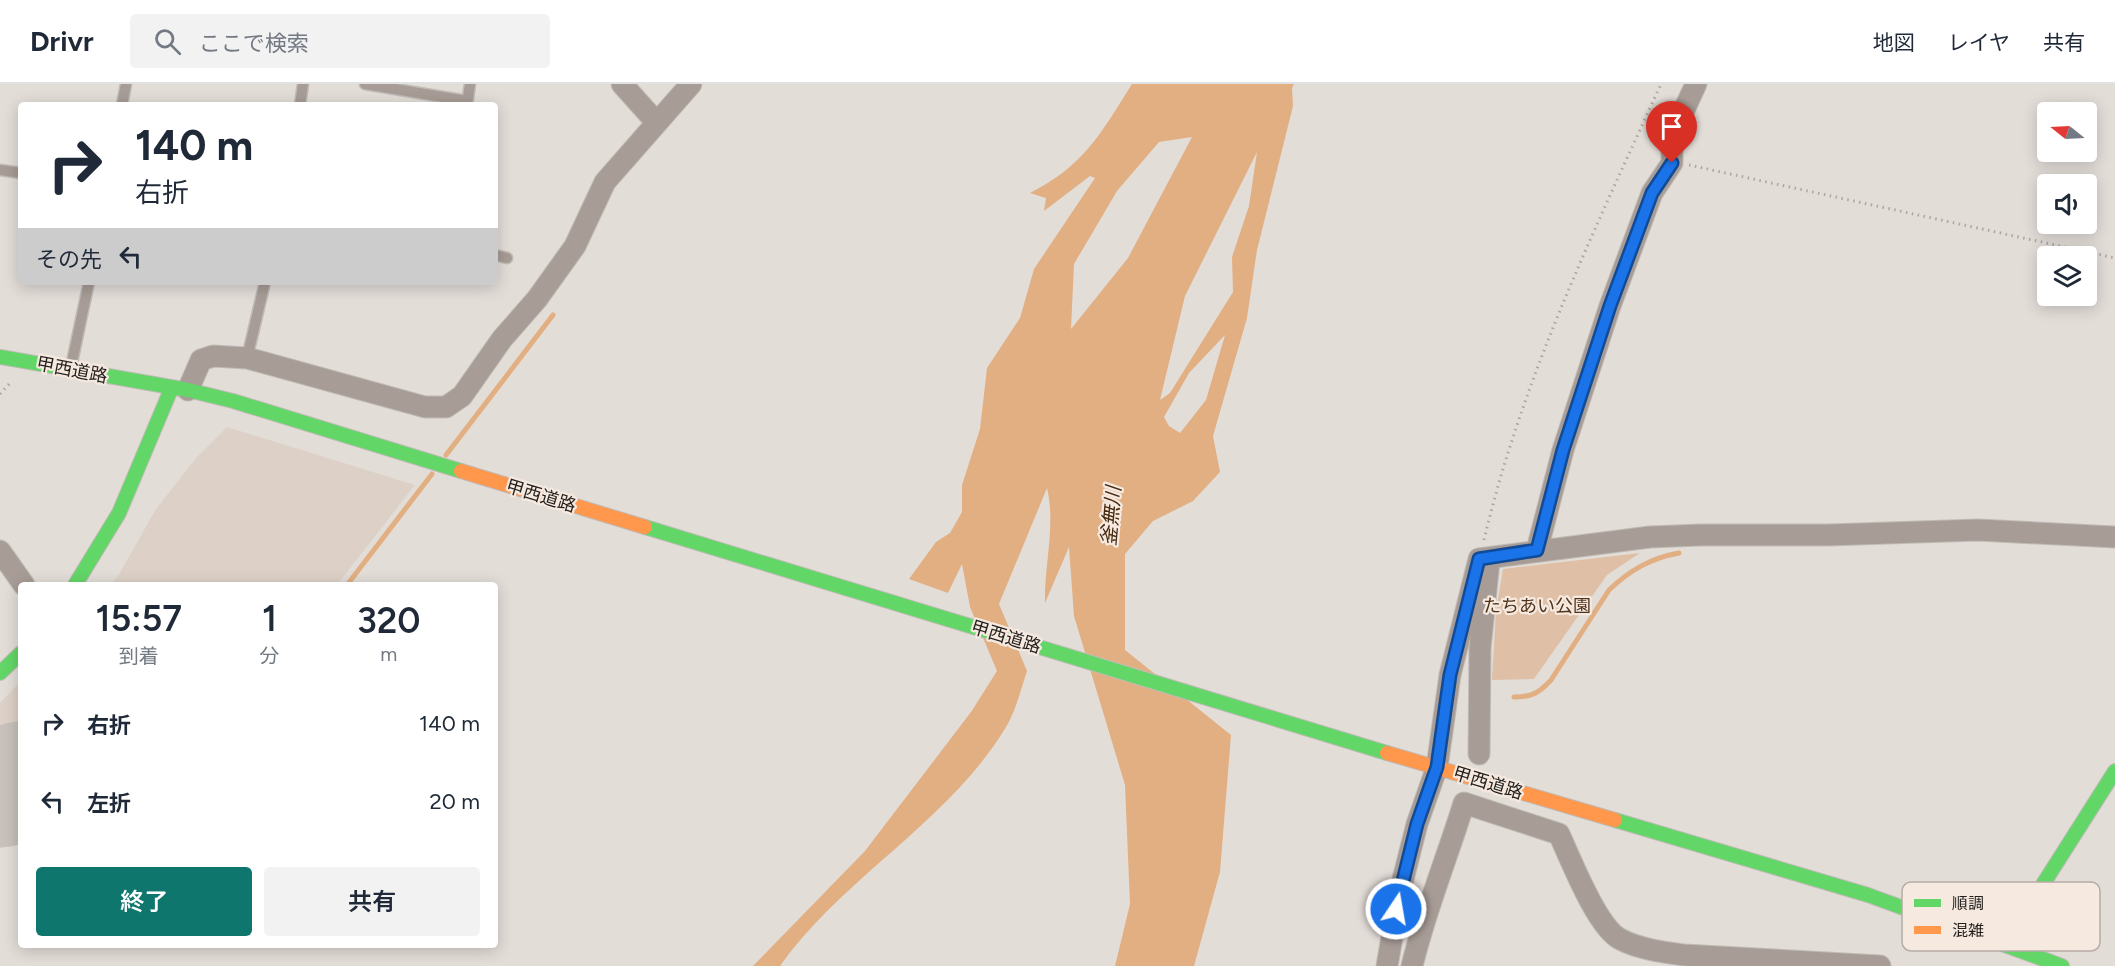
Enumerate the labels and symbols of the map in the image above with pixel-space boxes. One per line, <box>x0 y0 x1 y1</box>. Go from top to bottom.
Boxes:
pin <box>1646 101 1697 163</box>
north arrow <box>2037 102 2097 162</box>
street label: 甲西道路 <box>35 352 109 388</box>
street label: 甲西道路 <box>503 475 579 517</box>
water label: 釜無川 <box>1096 483 1126 547</box>
park label: たちあい公園 <box>1483 595 1591 617</box>
street label: 甲西道路 <box>968 616 1044 658</box>
street label: 甲西道路 <box>1450 762 1526 804</box>
position arrow <box>1364 877 1428 941</box>
legend <box>1902 882 2100 951</box>
text: 順調 <box>1952 894 1984 913</box>
text: 混雑 <box>1952 921 1984 940</box>

